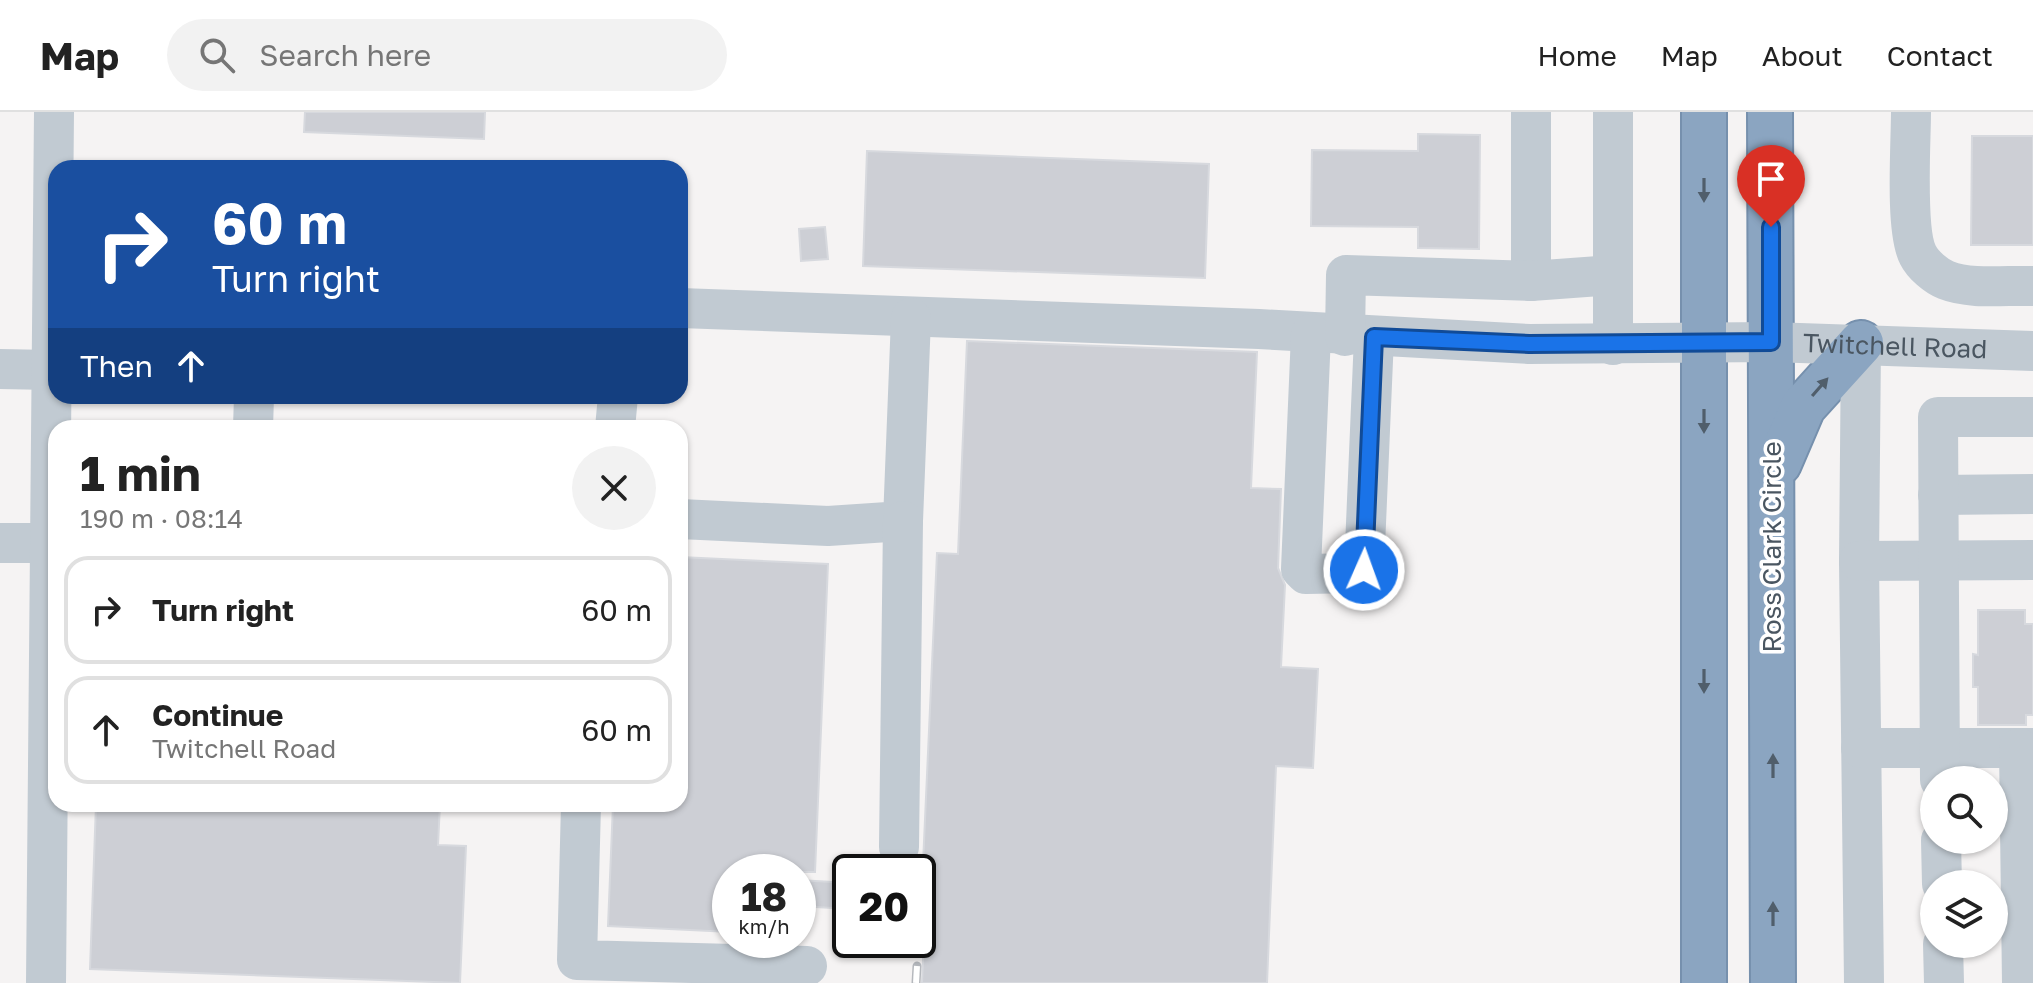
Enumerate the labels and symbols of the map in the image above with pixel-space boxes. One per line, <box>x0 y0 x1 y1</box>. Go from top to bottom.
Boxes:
pin <box>1737 145 1805 227</box>
one-way arrow <box>1698 178 1710 203</box>
street label: Twitchell Road <box>1802 327 1988 364</box>
one-way arrow <box>1811 377 1828 397</box>
one-way arrow <box>1698 409 1710 434</box>
street label: Ross Clark Circle <box>1756 442 1787 652</box>
position arrow <box>1322 528 1406 612</box>
one-way arrow <box>1698 669 1710 694</box>
one-way arrow <box>1767 753 1779 778</box>
speed limit sign: 20 <box>832 854 936 958</box>
one-way arrow <box>1767 901 1779 926</box>

